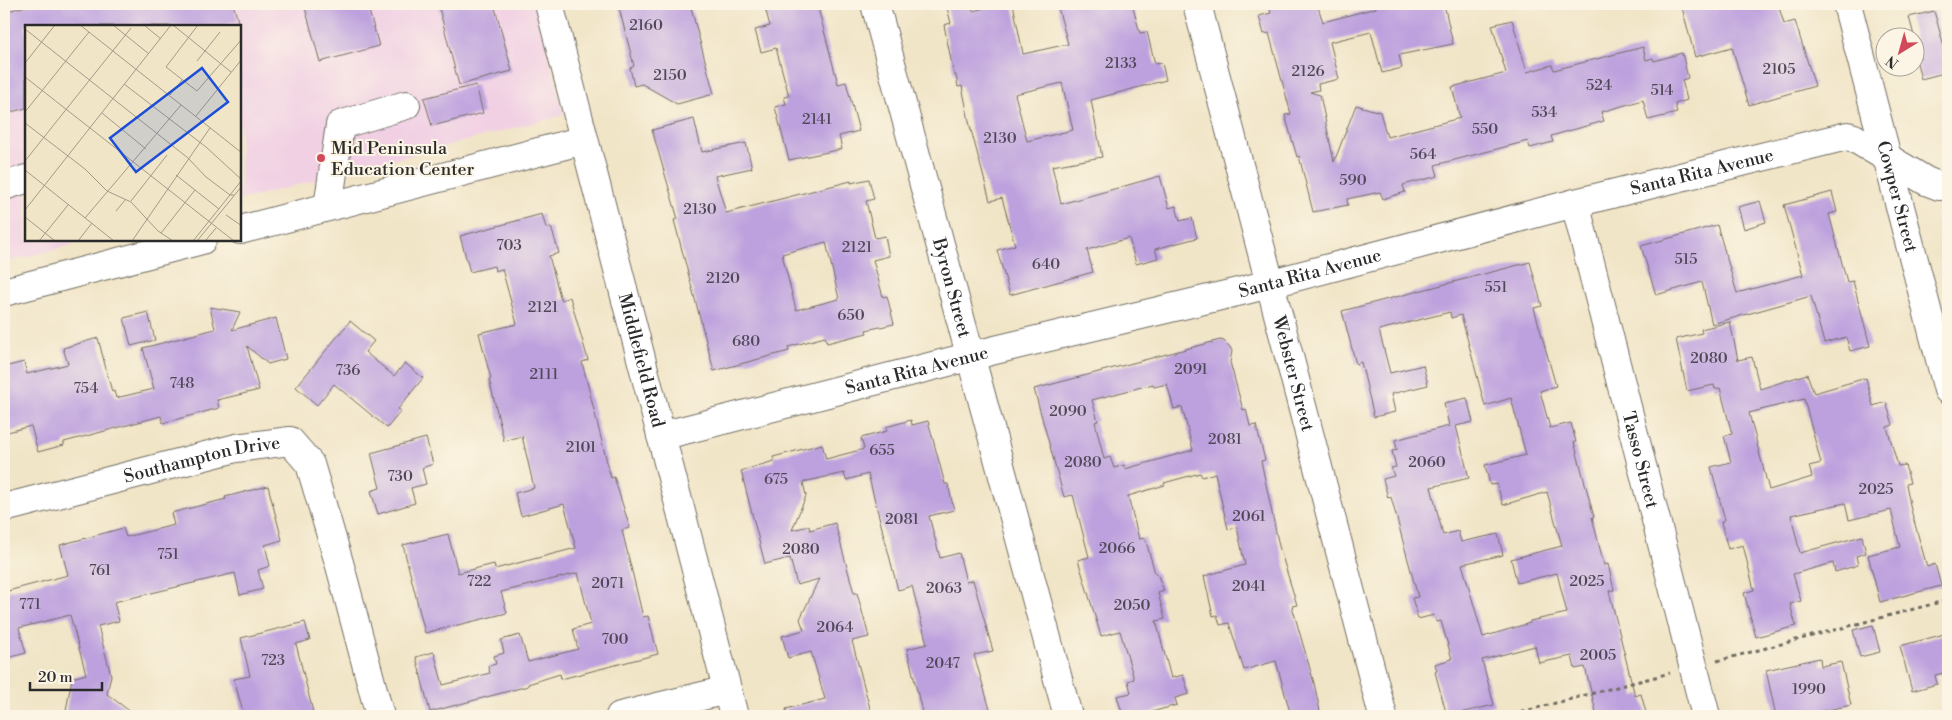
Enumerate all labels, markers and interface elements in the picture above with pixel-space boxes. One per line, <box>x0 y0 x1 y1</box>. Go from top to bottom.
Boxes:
house number: 2160 <box>629 16 663 35</box>
inset map <box>25 25 241 241</box>
north arrow <box>1874 28 1924 78</box>
text: N <box>1883 51 1903 72</box>
house number: 2133 <box>1105 54 1137 73</box>
house number: 2105 <box>1763 60 1795 79</box>
house number: 2126 <box>1291 62 1325 81</box>
house number: 2150 <box>653 66 687 85</box>
house number: 524 <box>1586 76 1612 95</box>
house number: 514 <box>1650 81 1674 100</box>
house number: 534 <box>1531 103 1557 122</box>
house number: 2141 <box>802 110 833 129</box>
house number: 550 <box>1472 120 1498 139</box>
house number: 2130 <box>983 129 1017 148</box>
place label: Mid Peninsula Education Center <box>331 137 474 181</box>
street label: Cowper Street <box>1871 138 1923 256</box>
street label: Santa Rita Avenue <box>1628 144 1776 201</box>
house number: 564 <box>1410 145 1436 164</box>
marker: Mid Peninsula Education Center <box>315 152 327 164</box>
house number: 590 <box>1339 171 1367 190</box>
house number: 2130 <box>683 200 717 219</box>
street label: Byron Street <box>927 235 976 341</box>
house number: 703 <box>496 236 522 255</box>
house number: 2121 <box>842 238 873 257</box>
street label: Santa Rita Avenue <box>1236 244 1384 303</box>
house number: 515 <box>1675 250 1698 269</box>
house number: 640 <box>1032 255 1060 274</box>
house number: 2120 <box>706 269 740 288</box>
house number: 551 <box>1485 278 1508 297</box>
street label: Middlefield Road <box>613 291 670 431</box>
house number: 2121 <box>528 298 559 317</box>
house number: 650 <box>837 306 865 325</box>
street label: Webster Street <box>1267 313 1319 434</box>
house number: 680 <box>732 332 760 351</box>
street label: Santa Rita Avenue <box>843 341 991 400</box>
house number: 2080 <box>1690 349 1728 368</box>
house number: 2091 <box>1174 360 1208 379</box>
house number: 736 <box>336 361 360 380</box>
house number: 2111 <box>529 365 559 384</box>
house number: 748 <box>170 374 194 393</box>
house number: 754 <box>74 379 98 398</box>
house number: 2090 <box>1049 402 1087 421</box>
street label: Tasso Street <box>1617 409 1664 511</box>
house number: 2081 <box>1208 430 1242 449</box>
street label: Southampton Drive <box>121 431 281 489</box>
house number: 2101 <box>566 438 597 457</box>
house number: 655 <box>869 441 895 460</box>
house number: 2080 <box>1064 453 1102 472</box>
house number: 2060 <box>1408 453 1446 472</box>
house number: 730 <box>387 467 413 486</box>
house number: 675 <box>764 470 788 489</box>
house number: 2025 <box>1858 480 1894 499</box>
house number: 2061 <box>1232 507 1266 526</box>
house number: 2081 <box>885 510 919 529</box>
house number: 2066 <box>1099 539 1135 558</box>
house number: 2080 <box>782 540 820 559</box>
house number: 751 <box>157 545 180 564</box>
house number: 761 <box>89 561 112 580</box>
house number: 722 <box>467 572 491 591</box>
house number: 2025 <box>1569 572 1605 591</box>
house number: 2071 <box>592 574 625 593</box>
house number: 2041 <box>1232 577 1266 596</box>
house number: 2063 <box>926 579 962 598</box>
house number: 771 <box>19 595 42 614</box>
house number: 2050 <box>1114 596 1150 615</box>
house number: 2064 <box>817 618 853 637</box>
house number: 700 <box>601 630 629 649</box>
house number: 2005 <box>1580 646 1616 665</box>
house number: 723 <box>261 651 285 670</box>
house number: 2047 <box>926 654 961 673</box>
scale bar <box>30 660 102 692</box>
text: 20 m <box>38 668 73 687</box>
house number: 1990 <box>1792 680 1826 699</box>

